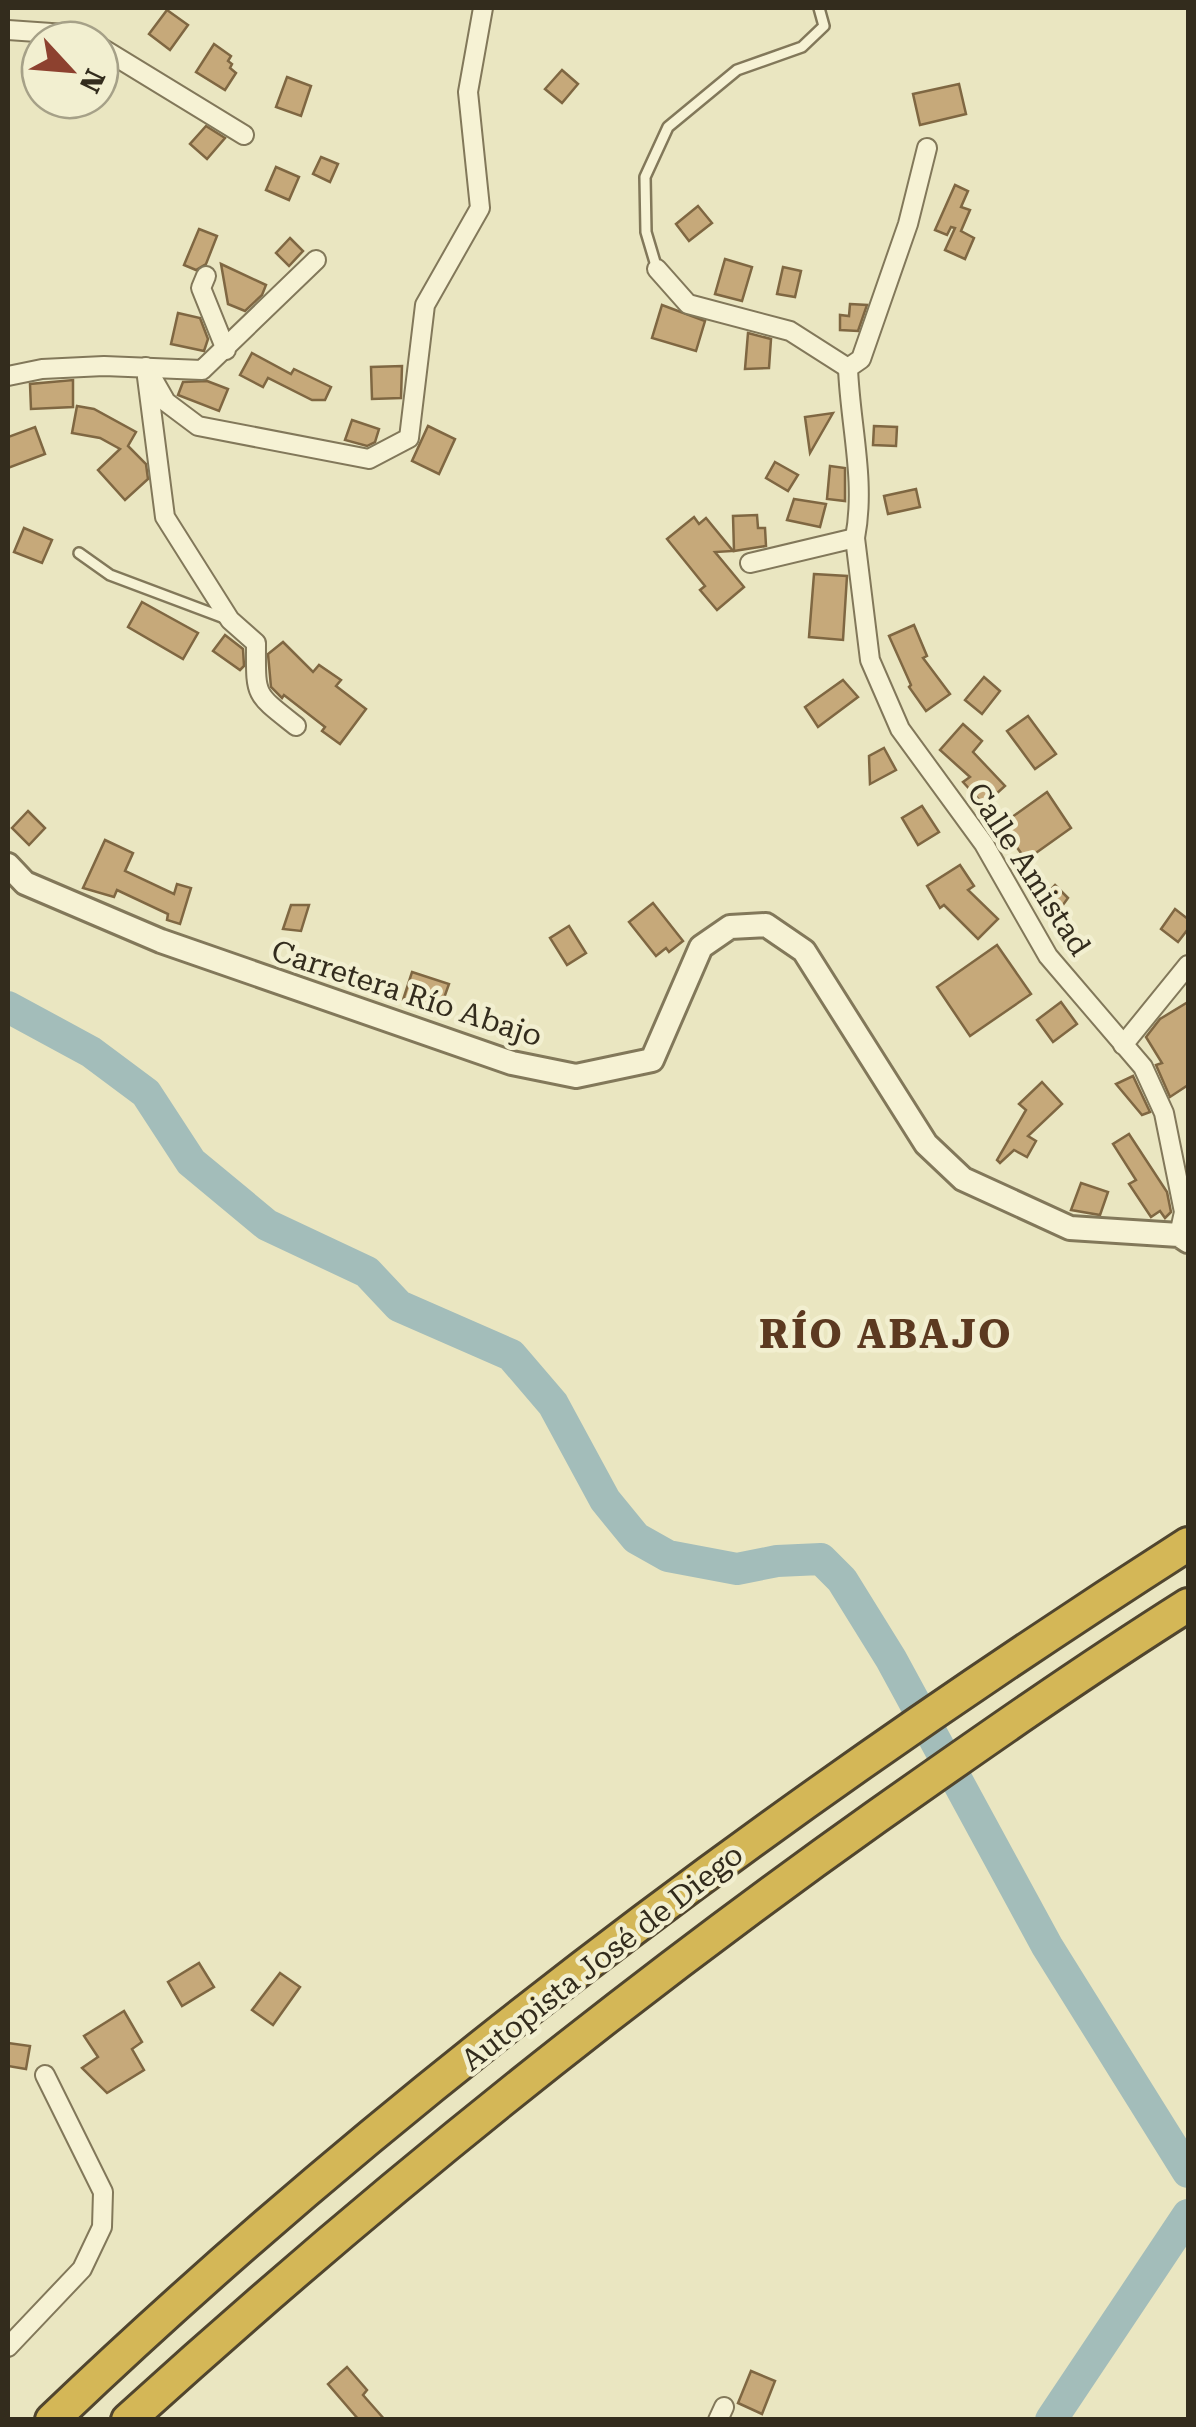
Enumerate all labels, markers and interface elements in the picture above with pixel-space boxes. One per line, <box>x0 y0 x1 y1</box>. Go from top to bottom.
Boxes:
north arrow <box>20 20 120 120</box>
text: N <box>72 64 112 98</box>
street label: Calle Amistad <box>960 776 1098 962</box>
street label: Carretera Río Abajo <box>267 933 547 1053</box>
district label: RÍO ABAJO <box>759 1310 1013 1358</box>
street label: Autopista José de Diego <box>454 1836 750 2078</box>

